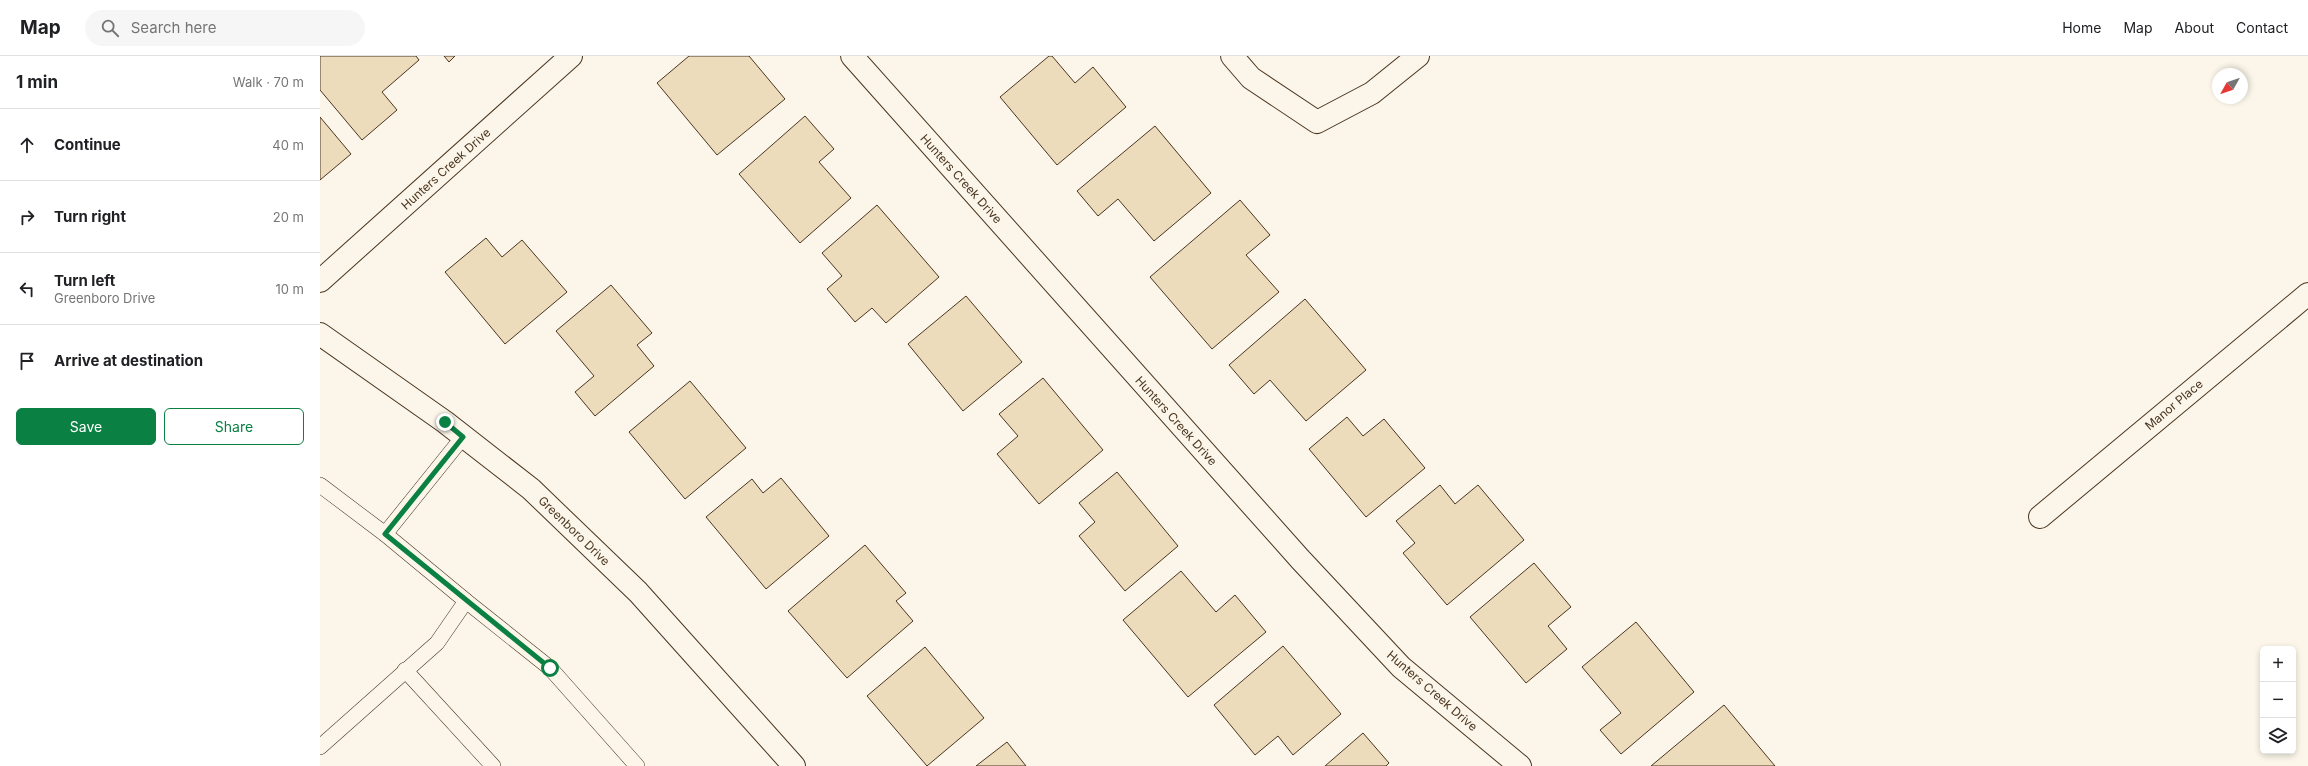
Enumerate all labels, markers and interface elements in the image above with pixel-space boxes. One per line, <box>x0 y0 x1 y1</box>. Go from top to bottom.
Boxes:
search box <box>85 10 365 46</box>
text: Map <box>20 16 61 39</box>
icon: search <box>99 17 121 39</box>
text: Search here <box>131 18 216 37</box>
text: Home <box>2062 19 2101 36</box>
text: Map <box>2123 19 2153 36</box>
text: About <box>2175 19 2214 36</box>
text: Contact <box>2236 19 2288 36</box>
north arrow <box>2212 68 2248 104</box>
text: 1 min <box>16 72 58 92</box>
text: Walk · 70 m <box>233 74 304 90</box>
street label: Hunters Creek Drive <box>398 125 493 213</box>
street label: Hunters Creek Drive <box>917 131 1005 226</box>
icon: ahead <box>16 134 38 156</box>
text: Continue <box>54 135 121 154</box>
text: 40 m <box>272 137 304 153</box>
icon: right <box>16 206 38 228</box>
text: Turn right <box>54 207 126 226</box>
text: 20 m <box>273 209 304 225</box>
text: Turn left <box>54 271 115 290</box>
icon: left <box>16 278 38 300</box>
text: 10 m <box>275 281 304 297</box>
text: Greenboro Drive <box>54 290 155 306</box>
icon: arrive <box>16 350 38 372</box>
text: Arrive at destination <box>54 351 203 370</box>
street label: Hunters Creek Drive <box>1132 373 1220 468</box>
street label: Manor Place <box>2142 376 2206 433</box>
button: Save <box>16 408 156 445</box>
button: Share <box>164 408 304 445</box>
route end <box>436 413 454 431</box>
street label: Greenboro Drive <box>535 493 613 569</box>
map controls <box>2260 646 2296 754</box>
button: + <box>2260 646 2296 682</box>
street label: Hunters Creek Drive <box>1384 647 1481 734</box>
route start <box>541 659 559 677</box>
button: − <box>2260 682 2296 718</box>
button: layers <box>2260 718 2296 754</box>

